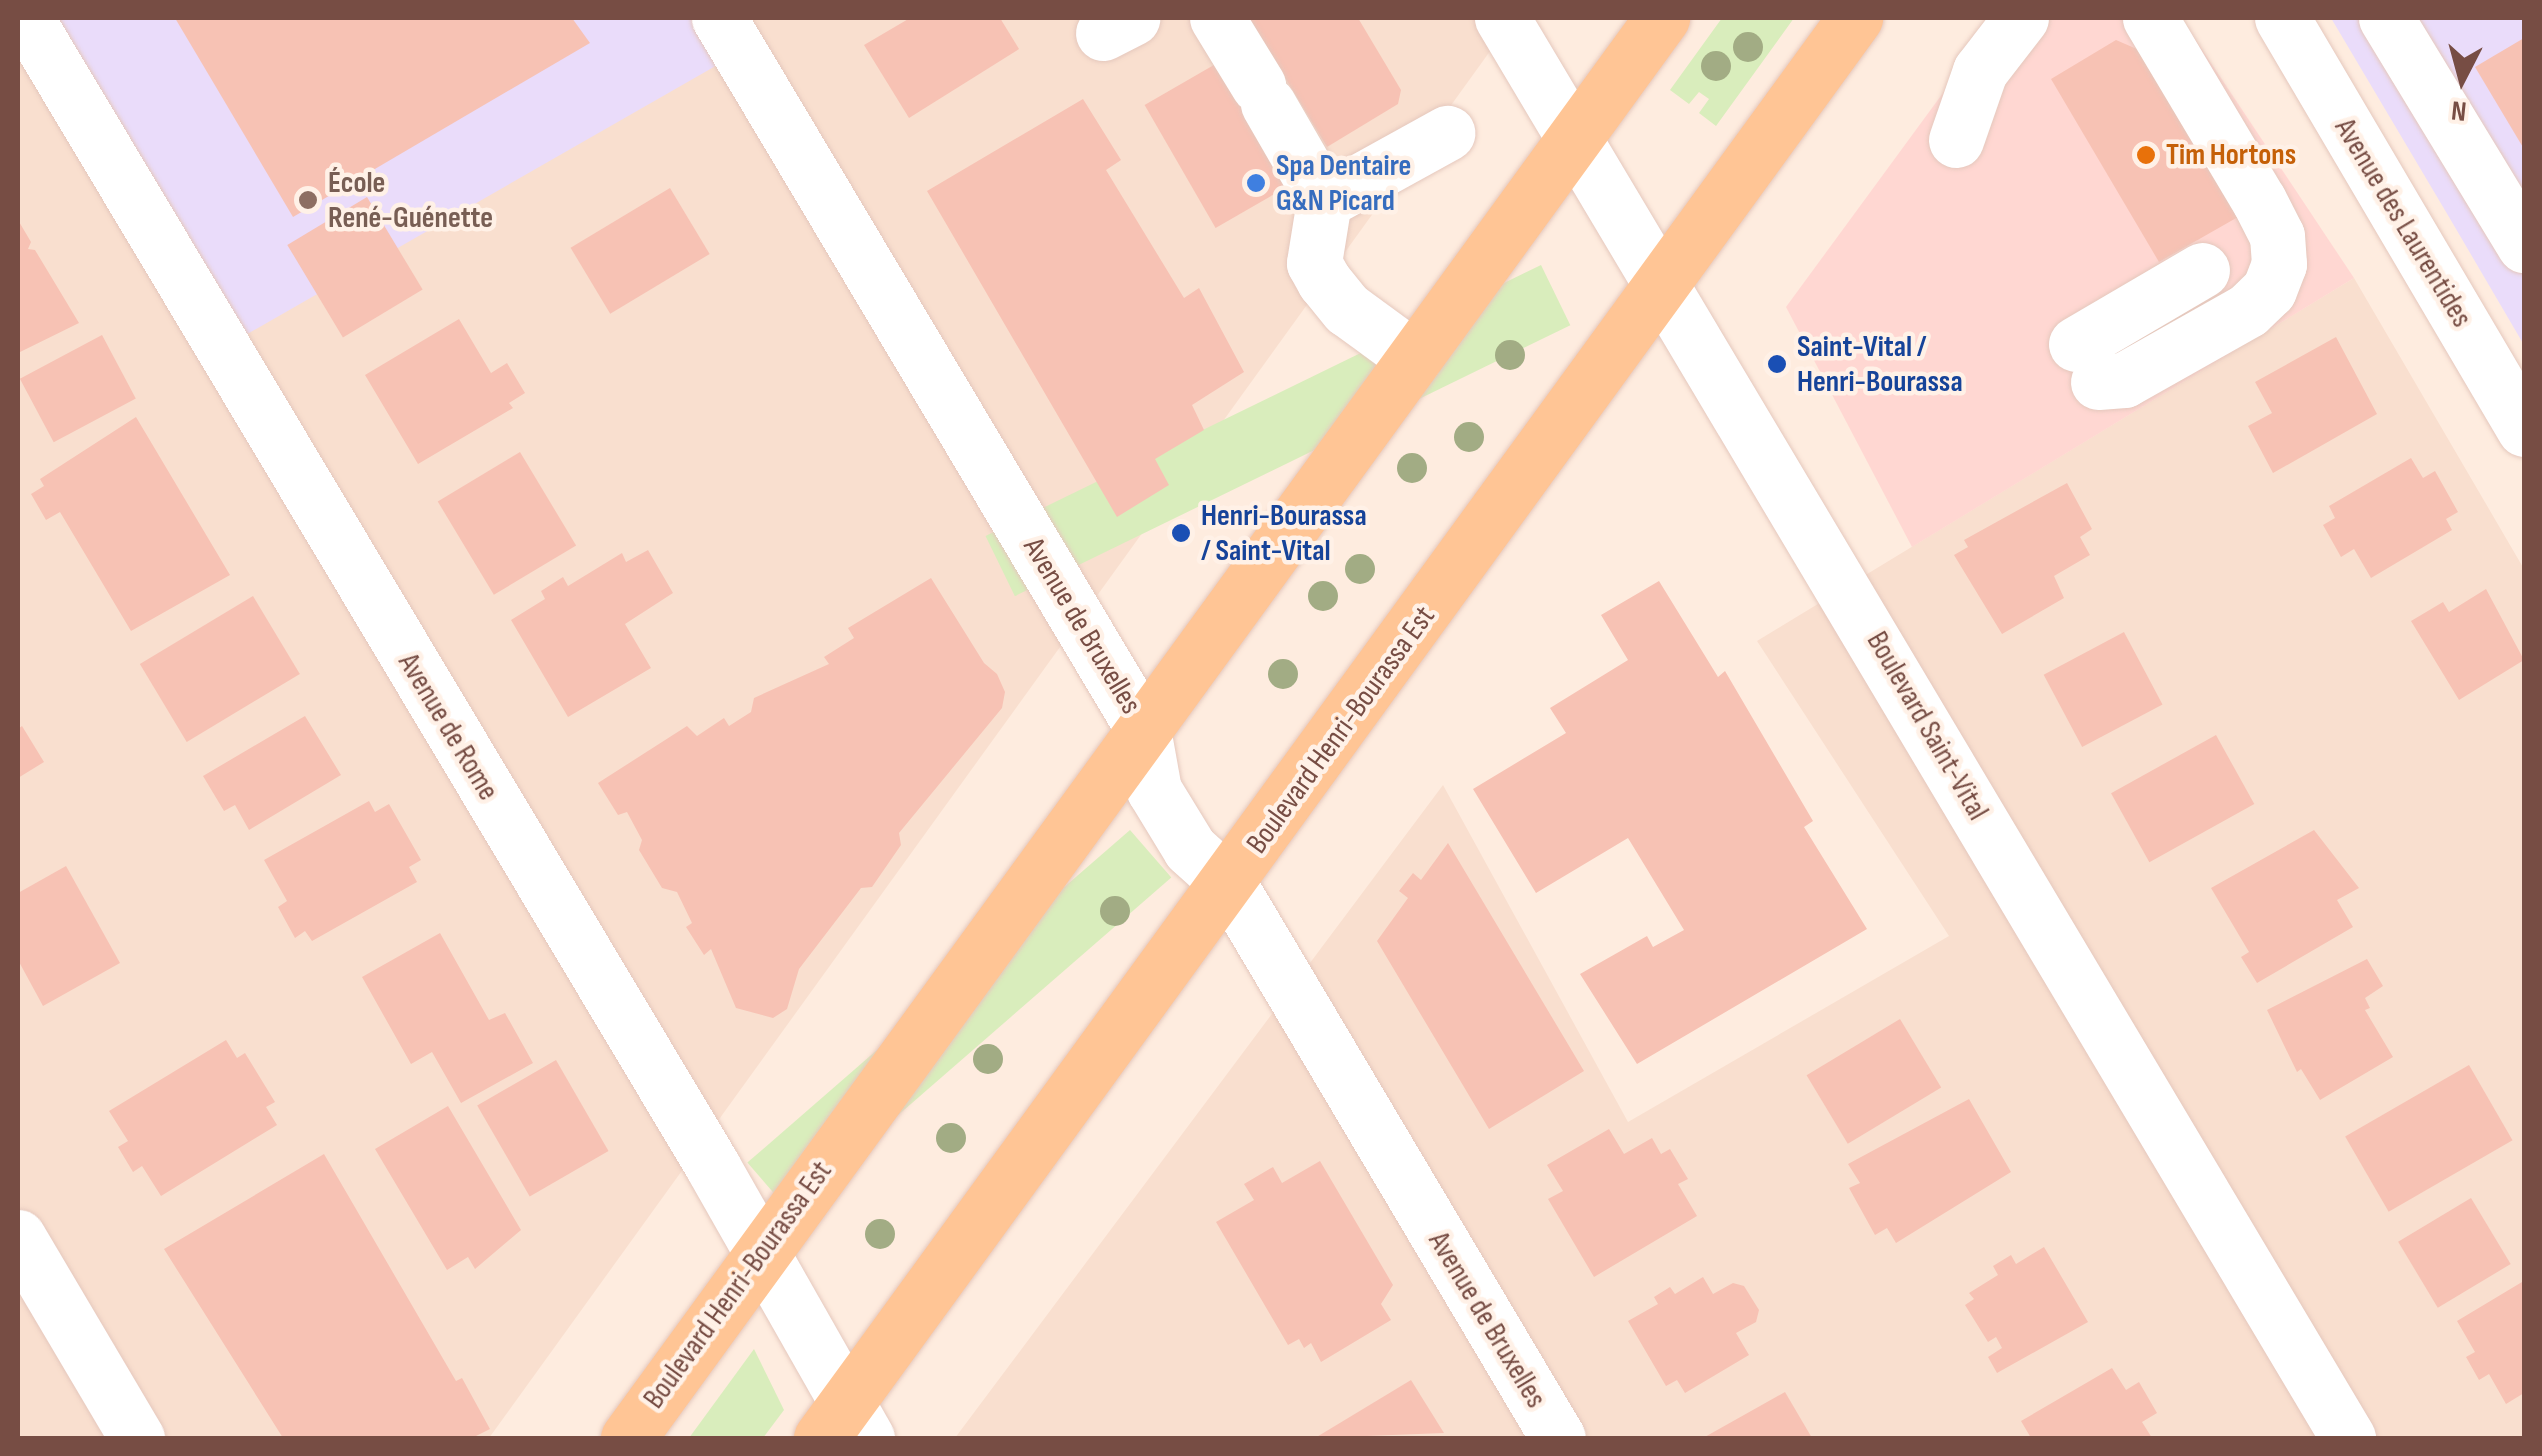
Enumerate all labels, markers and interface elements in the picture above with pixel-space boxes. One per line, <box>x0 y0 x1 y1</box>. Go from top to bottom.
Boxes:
north arrow <box>2412 30 2512 130</box>
text: N <box>2450 93 2468 128</box>
street label: Avenue des Laurentides <box>2327 112 2479 334</box>
place label: Tim Hortons <box>2166 137 2296 173</box>
marker: Tim Hortons <box>2135 144 2157 166</box>
place label: Spa Dentaire G&N Picard <box>1276 148 1411 218</box>
place label: École René-Guénette <box>328 165 493 236</box>
marker: Spa Dentaire G&N Picard <box>1245 172 1267 194</box>
marker: École René-Guénette <box>297 189 319 211</box>
place label: Saint-Vital / Henri-Bourassa <box>1797 329 1963 400</box>
marker: Saint-Vital / Henri-Bourassa <box>1766 353 1788 375</box>
place label: Henri-Bourassa / Saint-Vital <box>1201 498 1367 568</box>
marker: Henri-Bourassa / Saint-Vital <box>1170 522 1192 544</box>
street label: Avenue de Bruxelles <box>1015 532 1149 720</box>
street label: Boulevard Henri-Bourassa Est <box>1239 599 1443 861</box>
street label: Boulevard Saint-Vital <box>1859 625 1995 827</box>
street label: Avenue de Rome <box>390 647 506 807</box>
street label: Boulevard Henri-Bourassa Est <box>636 1154 840 1416</box>
street label: Avenue de Bruxelles <box>1420 1226 1554 1414</box>

